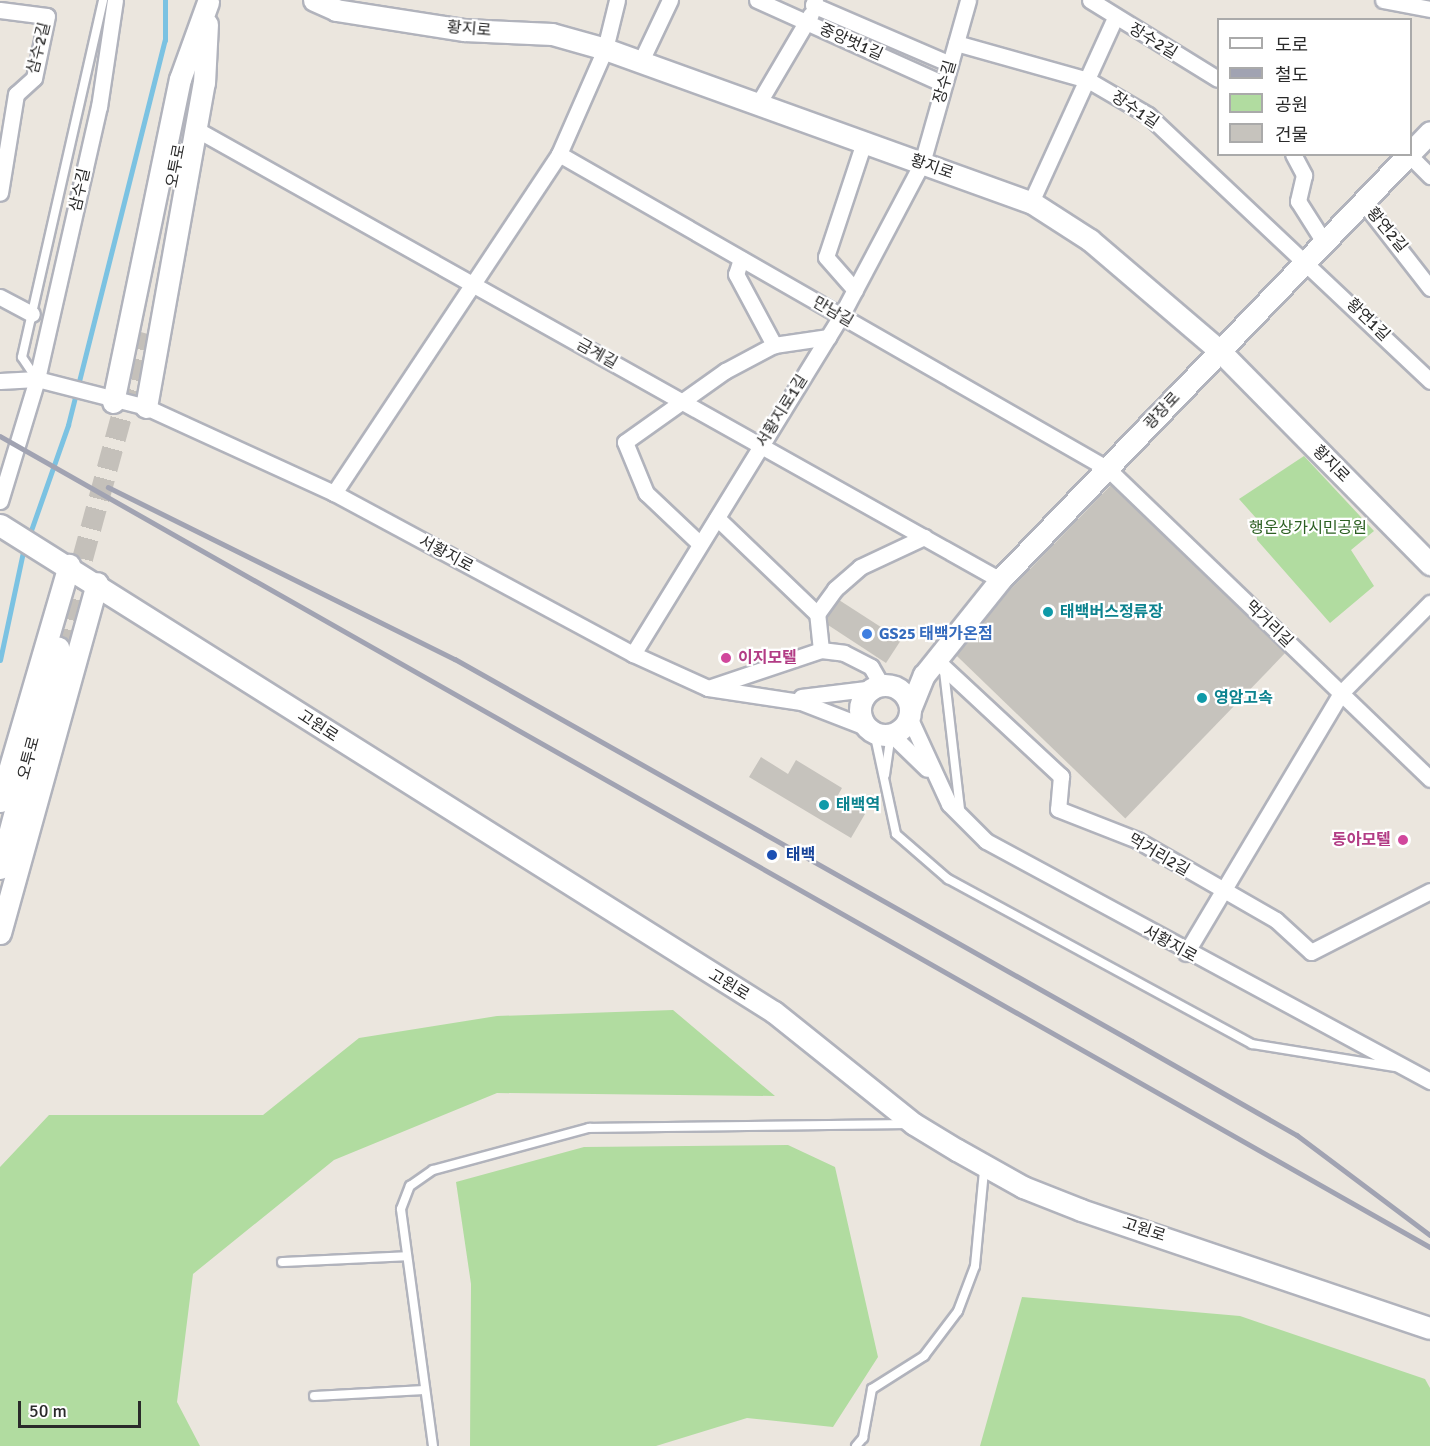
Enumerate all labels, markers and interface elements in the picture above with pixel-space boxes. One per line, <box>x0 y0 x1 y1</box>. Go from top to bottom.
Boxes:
street label: 황지로 <box>446 18 492 40</box>
legend <box>1217 18 1412 156</box>
street label: 중앙벗1길 <box>816 19 886 65</box>
street label: 장수2길 <box>1125 19 1181 63</box>
street label: 삼수2길 <box>23 20 55 76</box>
text: 도로 <box>1275 34 1308 56</box>
street label: 장수길 <box>930 58 960 106</box>
text: 철도 <box>1275 64 1308 86</box>
street label: 장수1길 <box>1108 87 1162 133</box>
text: 공원 <box>1275 94 1308 116</box>
text: 건물 <box>1275 124 1308 146</box>
street label: 오투로 <box>162 142 190 190</box>
street label: 황지로 <box>908 151 956 183</box>
street label: 삼수길 <box>66 166 94 214</box>
street label: 황연2길 <box>1363 204 1411 256</box>
street label: 만남길 <box>809 293 857 331</box>
street label: 황연1길 <box>1342 295 1394 345</box>
street label: 금계길 <box>573 335 621 373</box>
street label: 서황지로1길 <box>752 371 812 451</box>
street label: 광장로 <box>1140 388 1184 434</box>
street label: 황지로 <box>1309 442 1353 486</box>
park label: 행운상가시민공원 <box>1249 518 1367 538</box>
street label: 서황지로 <box>415 532 477 576</box>
street label: 먹거리길 <box>1241 597 1297 651</box>
place label: 태백버스정류장 <box>1060 602 1163 622</box>
marker: 태백버스정류장 <box>1041 605 1055 619</box>
place label: GS25 태백가온점 <box>879 624 993 644</box>
marker: GS25 태백가온점 <box>860 627 874 641</box>
place label: 이지모텔 <box>738 648 797 668</box>
marker: 이지모텔 <box>719 651 733 665</box>
place label: 영암고속 <box>1214 688 1273 708</box>
marker: 영암고속 <box>1195 691 1209 705</box>
street label: 고원로 <box>294 706 342 746</box>
street label: 오투로 <box>14 734 44 782</box>
place label: 태백역 <box>836 795 880 815</box>
marker: 태백역 <box>817 798 831 812</box>
street label: 먹거리2길 <box>1125 830 1193 880</box>
place label: 동아모텔 <box>1332 830 1391 850</box>
marker: 동아모텔 <box>1396 833 1410 847</box>
place label: 태백 <box>786 845 815 865</box>
marker: 태백 <box>763 846 781 864</box>
street label: 서황지로 <box>1140 921 1200 967</box>
street label: 고원로 <box>705 965 753 1005</box>
street label: 고원로 <box>1120 1214 1168 1246</box>
scale bar <box>21 1389 144 1427</box>
text: 50 m <box>29 1400 67 1422</box>

